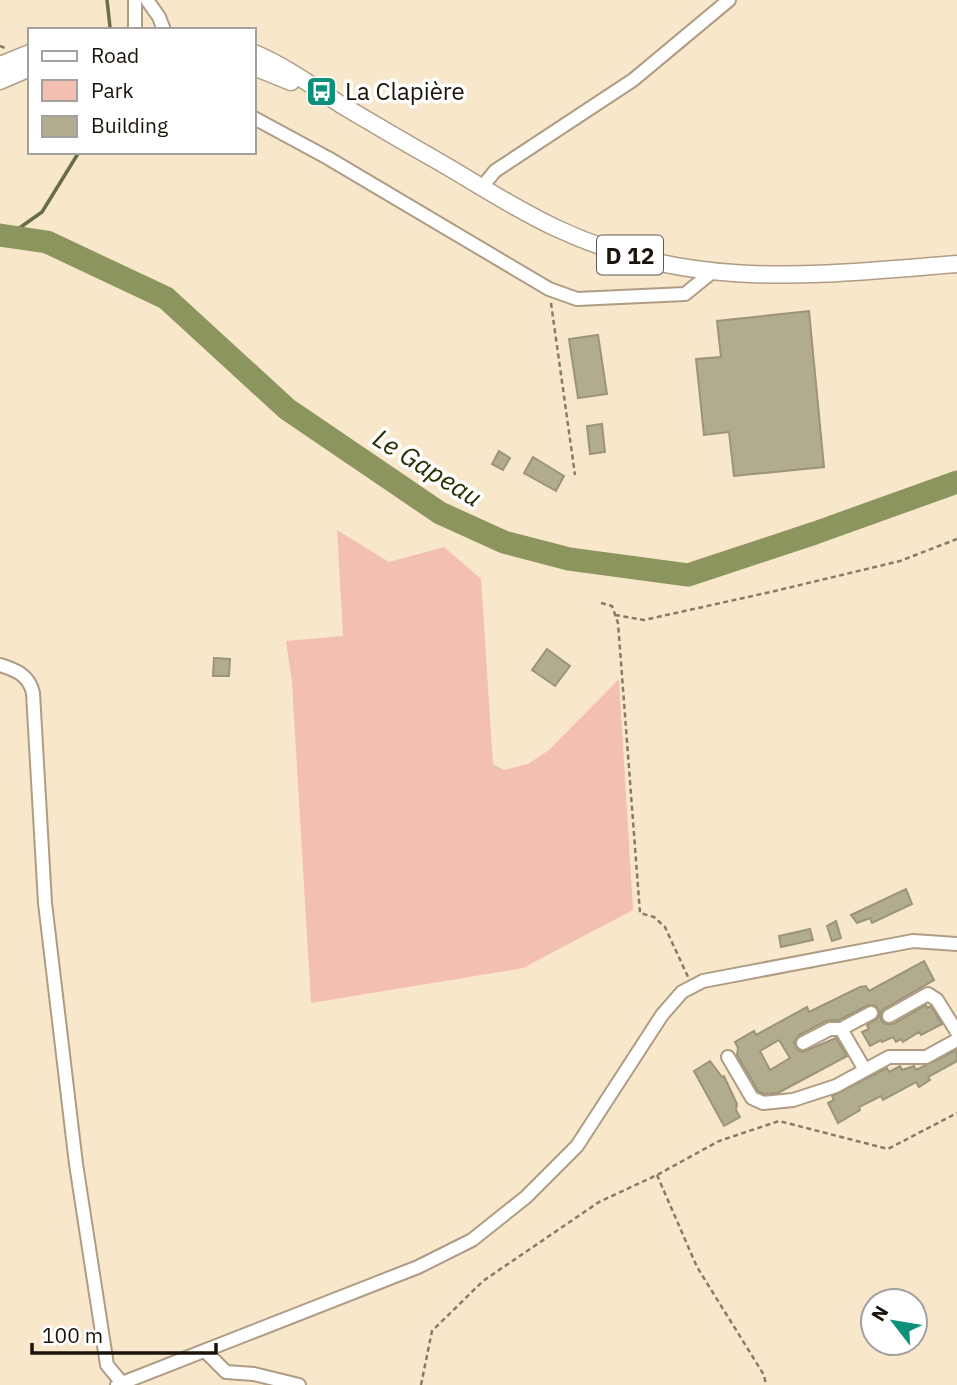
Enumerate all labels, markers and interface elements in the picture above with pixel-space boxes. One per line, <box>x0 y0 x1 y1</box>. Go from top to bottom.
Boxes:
legend <box>28 28 256 154</box>
text: Road <box>91 41 139 69</box>
bus stop icon: La Clapière <box>305 74 339 108</box>
place label: La Clapière <box>345 75 465 107</box>
text: Park <box>91 76 134 104</box>
text: Building <box>91 111 168 139</box>
road number: D 12 <box>597 236 663 274</box>
water label: Le Gapeau <box>367 420 489 514</box>
north arrow <box>859 1287 929 1357</box>
text: N <box>866 1301 893 1325</box>
scale bar <box>32 1312 215 1356</box>
text: 100 m <box>42 1321 103 1349</box>

